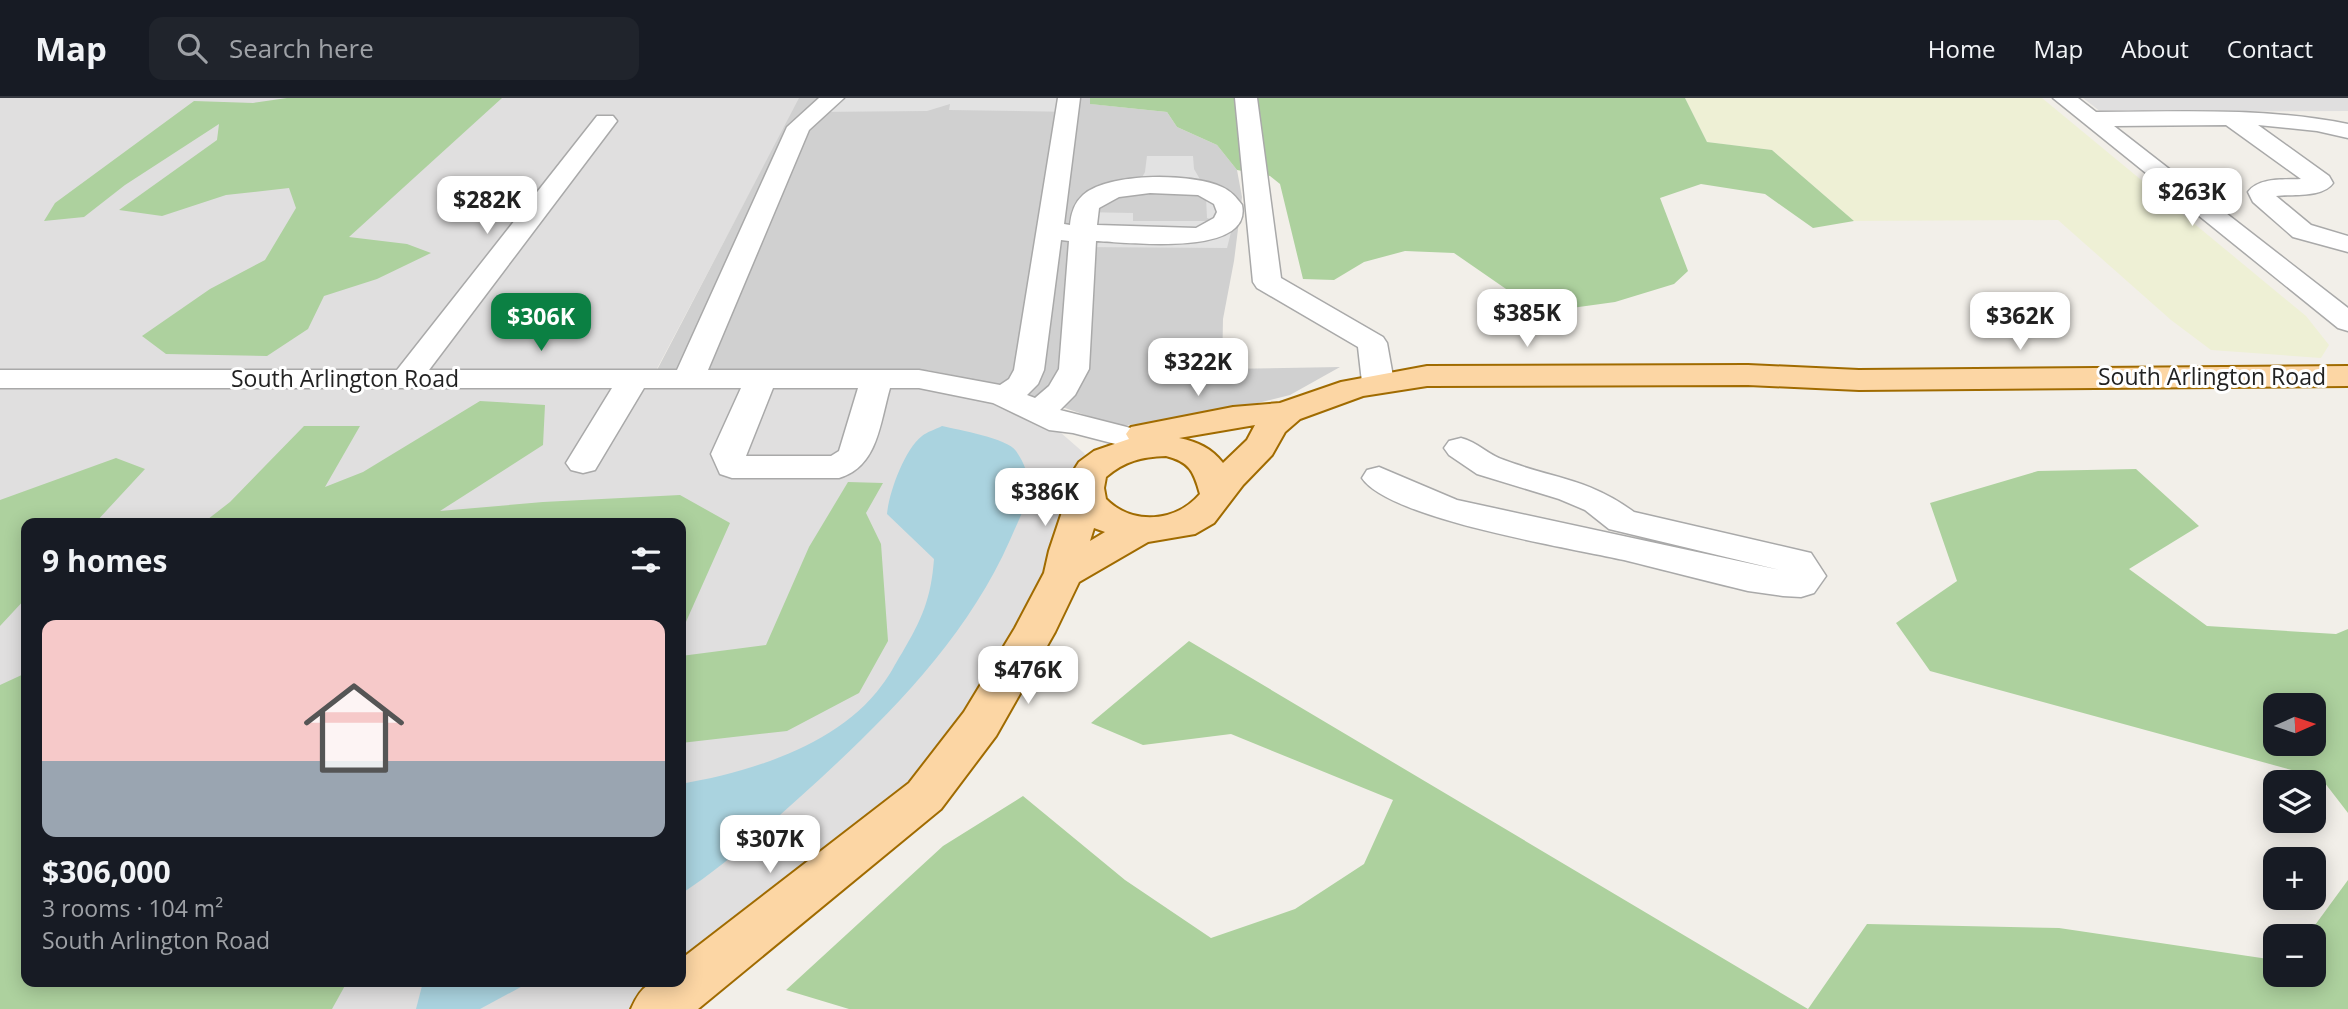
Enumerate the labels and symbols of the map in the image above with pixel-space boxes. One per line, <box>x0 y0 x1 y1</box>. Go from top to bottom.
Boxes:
pin: $263K <box>2143 169 2241 228</box>
pin: $282K <box>438 176 536 236</box>
pin: $385K <box>1478 289 1576 349</box>
pin: $362K <box>1971 292 2069 352</box>
pin: $306K <box>492 294 590 353</box>
pin: $322K <box>1149 338 1247 398</box>
street label: South Arlington Road <box>2098 360 2326 392</box>
street label: South Arlington Road <box>231 362 459 394</box>
pin: $386K <box>996 468 1094 528</box>
pin: $476K <box>979 646 1077 706</box>
north arrow <box>2263 693 2326 756</box>
pin: $307K <box>721 816 819 875</box>

